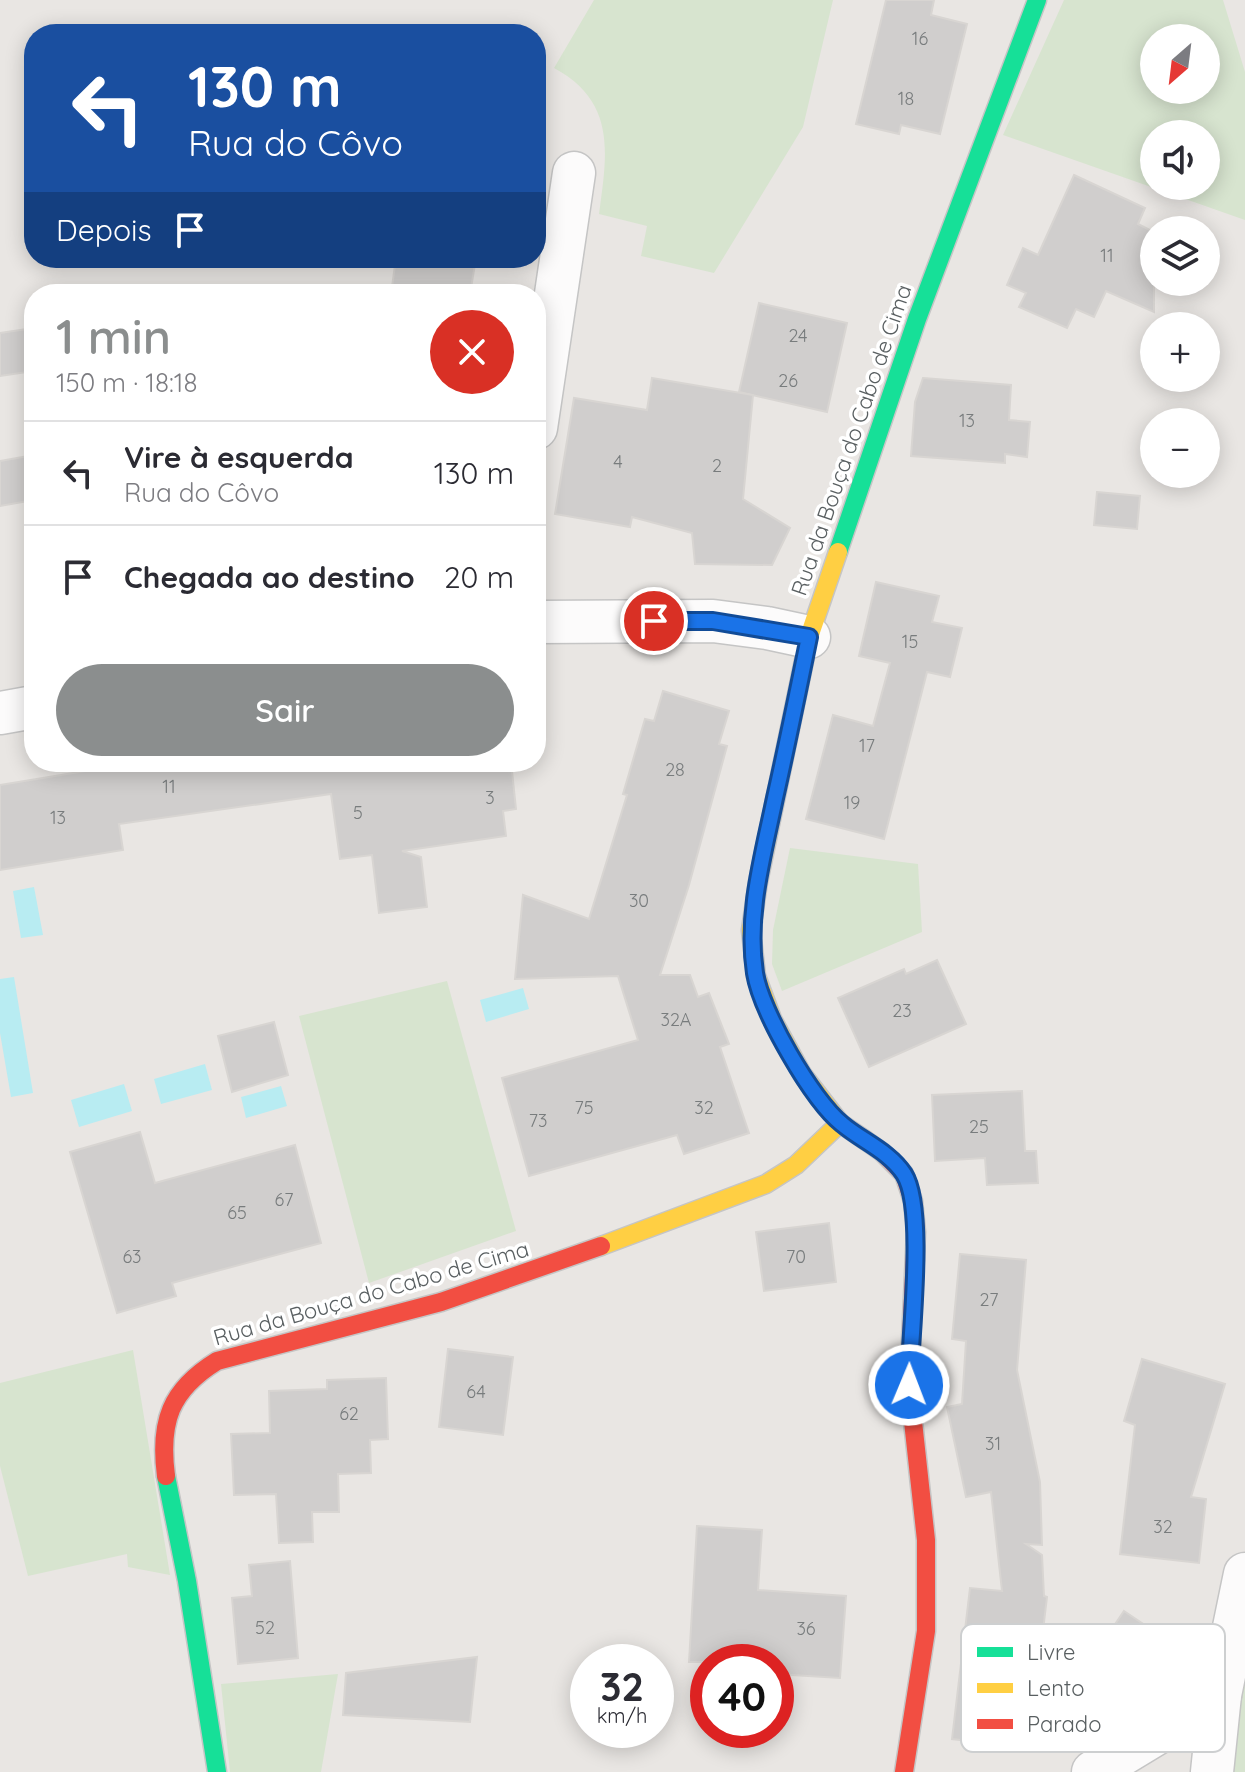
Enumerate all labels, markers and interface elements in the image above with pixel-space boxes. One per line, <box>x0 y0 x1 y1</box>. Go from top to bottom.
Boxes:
north arrow <box>1140 24 1220 104</box>
map controls <box>1140 24 1220 488</box>
house number: 16 <box>912 27 928 50</box>
text: 130 m <box>188 51 342 121</box>
icon: left <box>56 56 160 160</box>
house number: 18 <box>898 87 914 110</box>
text: Rua do Côvo <box>188 120 403 165</box>
button: sound <box>1140 120 1220 200</box>
icon: arrive <box>168 208 212 252</box>
text: Depois <box>56 211 152 249</box>
button: layers <box>1140 216 1220 296</box>
house number: 11 <box>1100 244 1114 267</box>
street label: Rua da Bouça do Cabo de Cima <box>785 281 917 599</box>
text: 1 min <box>56 306 171 366</box>
button: close <box>430 310 514 394</box>
button: + <box>1140 312 1220 392</box>
house number: 24 <box>788 324 808 347</box>
text: 150 m · 18:18 <box>56 366 198 399</box>
house number: 26 <box>778 369 798 392</box>
button: − <box>1140 408 1220 488</box>
house number: 13 <box>959 409 975 432</box>
text: Vire à esquerda <box>124 438 353 476</box>
house number: 4 <box>613 450 623 473</box>
icon: left <box>56 451 100 495</box>
text: 130 m <box>434 454 514 492</box>
house number: 2 <box>712 454 722 477</box>
text: Rua do Côvo <box>124 476 279 509</box>
icon: arrive <box>56 555 100 599</box>
text: Chegada ao destino <box>124 558 415 596</box>
text: 20 m <box>444 558 514 596</box>
pin <box>620 587 688 655</box>
icon: arrive <box>632 599 676 643</box>
house number: 15 <box>902 630 918 653</box>
button: Sair <box>56 664 514 756</box>
house number: 17 <box>859 734 875 757</box>
house number: 28 <box>665 758 685 781</box>
house number: 11 <box>162 775 176 798</box>
house number: 3 <box>485 786 495 809</box>
house number: 19 <box>844 791 860 814</box>
house number: 5 <box>353 801 363 824</box>
house number: 13 <box>50 806 66 829</box>
house number: 30 <box>629 889 649 912</box>
house number: 23 <box>892 999 912 1022</box>
house number: 32A <box>660 1008 692 1031</box>
house number: 75 <box>574 1096 594 1119</box>
house number: 32 <box>694 1096 714 1119</box>
house number: 73 <box>529 1109 547 1132</box>
house number: 25 <box>969 1115 989 1138</box>
house number: 67 <box>275 1188 293 1211</box>
house number: 65 <box>227 1201 247 1224</box>
street label: Rua da Bouça do Cabo de Cima <box>210 1234 532 1352</box>
house number: 63 <box>122 1245 142 1268</box>
house number: 70 <box>786 1245 806 1268</box>
house number: 27 <box>980 1288 998 1311</box>
position arrow <box>867 1343 951 1427</box>
house number: 64 <box>466 1380 486 1403</box>
house number: 62 <box>339 1402 359 1425</box>
house number: 31 <box>985 1432 1001 1455</box>
house number: 32 <box>1153 1515 1173 1538</box>
house number: 52 <box>255 1616 275 1639</box>
house number: 36 <box>796 1617 816 1640</box>
legend <box>961 1624 1225 1752</box>
text: Livre <box>1027 1638 1075 1666</box>
speed limit sign: 40 <box>690 1644 794 1748</box>
text: 32 <box>600 1661 644 1711</box>
text: Lento <box>1027 1674 1085 1702</box>
text: km/h <box>597 1703 647 1728</box>
text: Parado <box>1027 1710 1102 1738</box>

